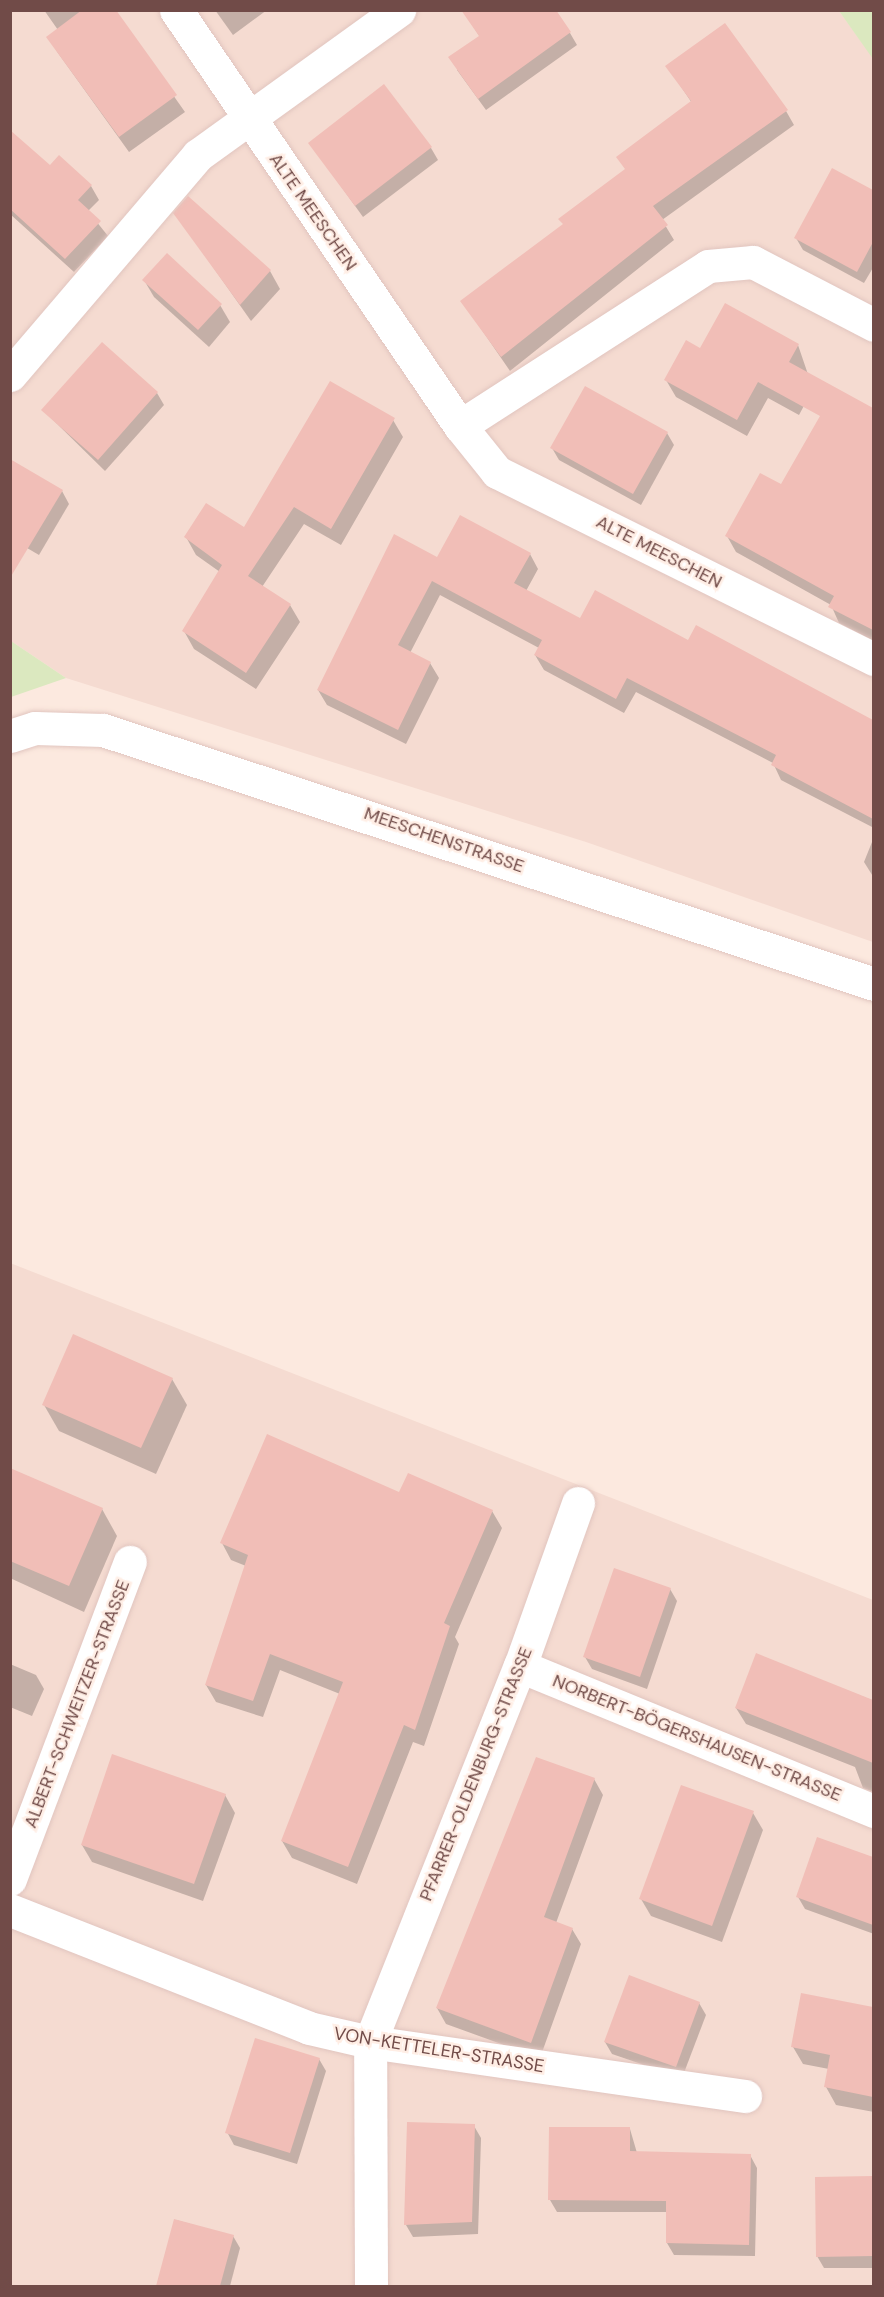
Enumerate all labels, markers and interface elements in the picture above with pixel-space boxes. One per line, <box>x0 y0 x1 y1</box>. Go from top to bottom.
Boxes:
street label: ALTE MEESCHEN <box>265 149 361 275</box>
street label: ALTE MEESCHEN <box>593 511 725 593</box>
street label: MEESCHENSTRASSE <box>361 803 527 877</box>
street label: ALBERT-SCHWEITZER-STRASSE <box>20 1577 134 1831</box>
street label: PFARRER-OLDENBURG-STRASSE <box>415 1644 537 1904</box>
street label: NORBERT-BÖGERSHAUSEN-STRASSE <box>549 1670 845 1806</box>
street label: VON-KETTELER-STRASSE <box>332 2023 546 2077</box>

